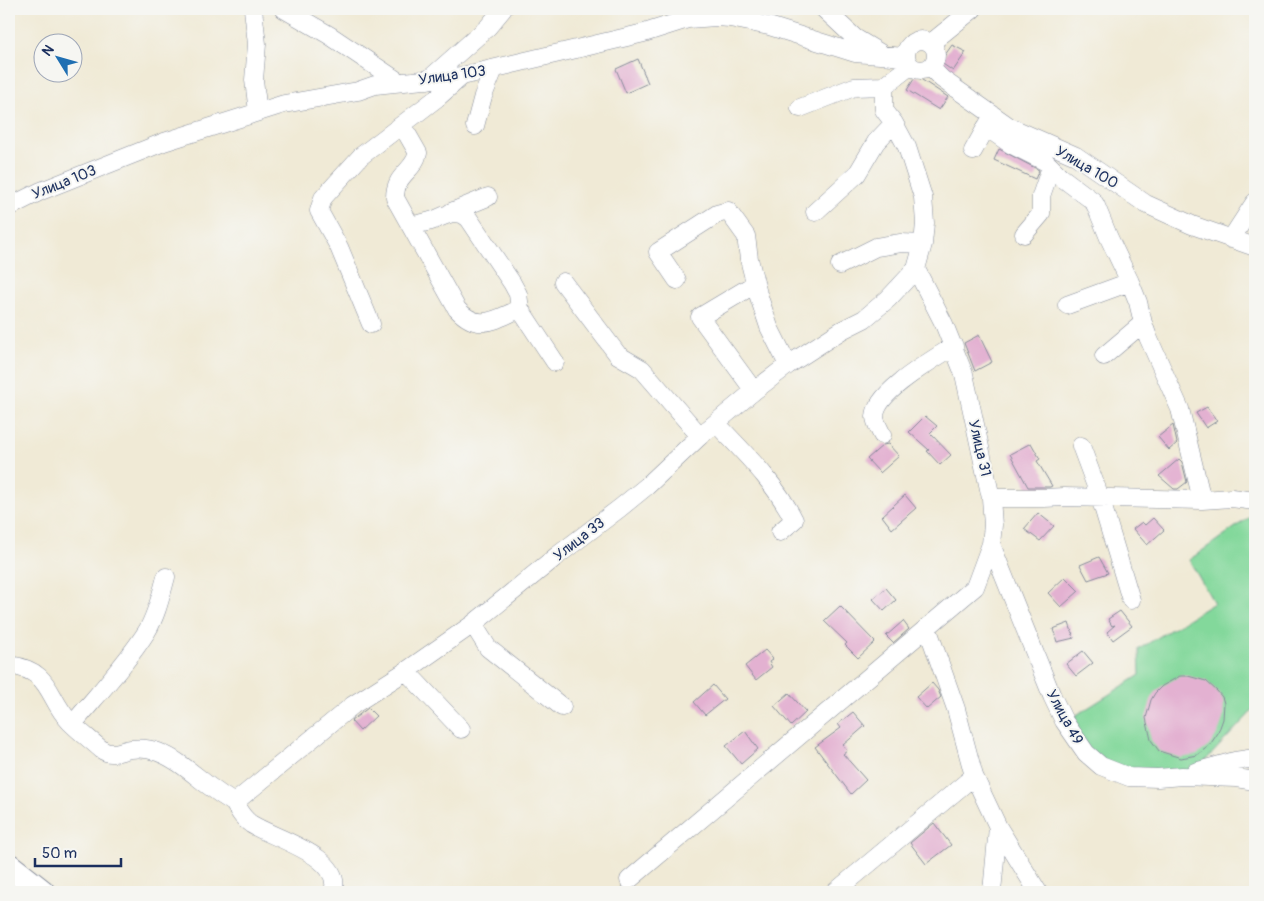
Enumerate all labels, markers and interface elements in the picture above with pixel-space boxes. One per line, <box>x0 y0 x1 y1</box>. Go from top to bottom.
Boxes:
north arrow <box>32 32 82 82</box>
text: N <box>38 42 58 59</box>
street label: Улица 103 <box>417 61 487 90</box>
street label: Улица 100 <box>1052 142 1122 193</box>
street label: Улица 103 <box>29 161 99 204</box>
street label: Улица 31 <box>964 418 995 478</box>
street label: Улица 33 <box>550 513 609 565</box>
street label: Улица 49 <box>1042 687 1087 748</box>
scale bar <box>35 836 121 868</box>
text: 50 m <box>42 844 77 863</box>

